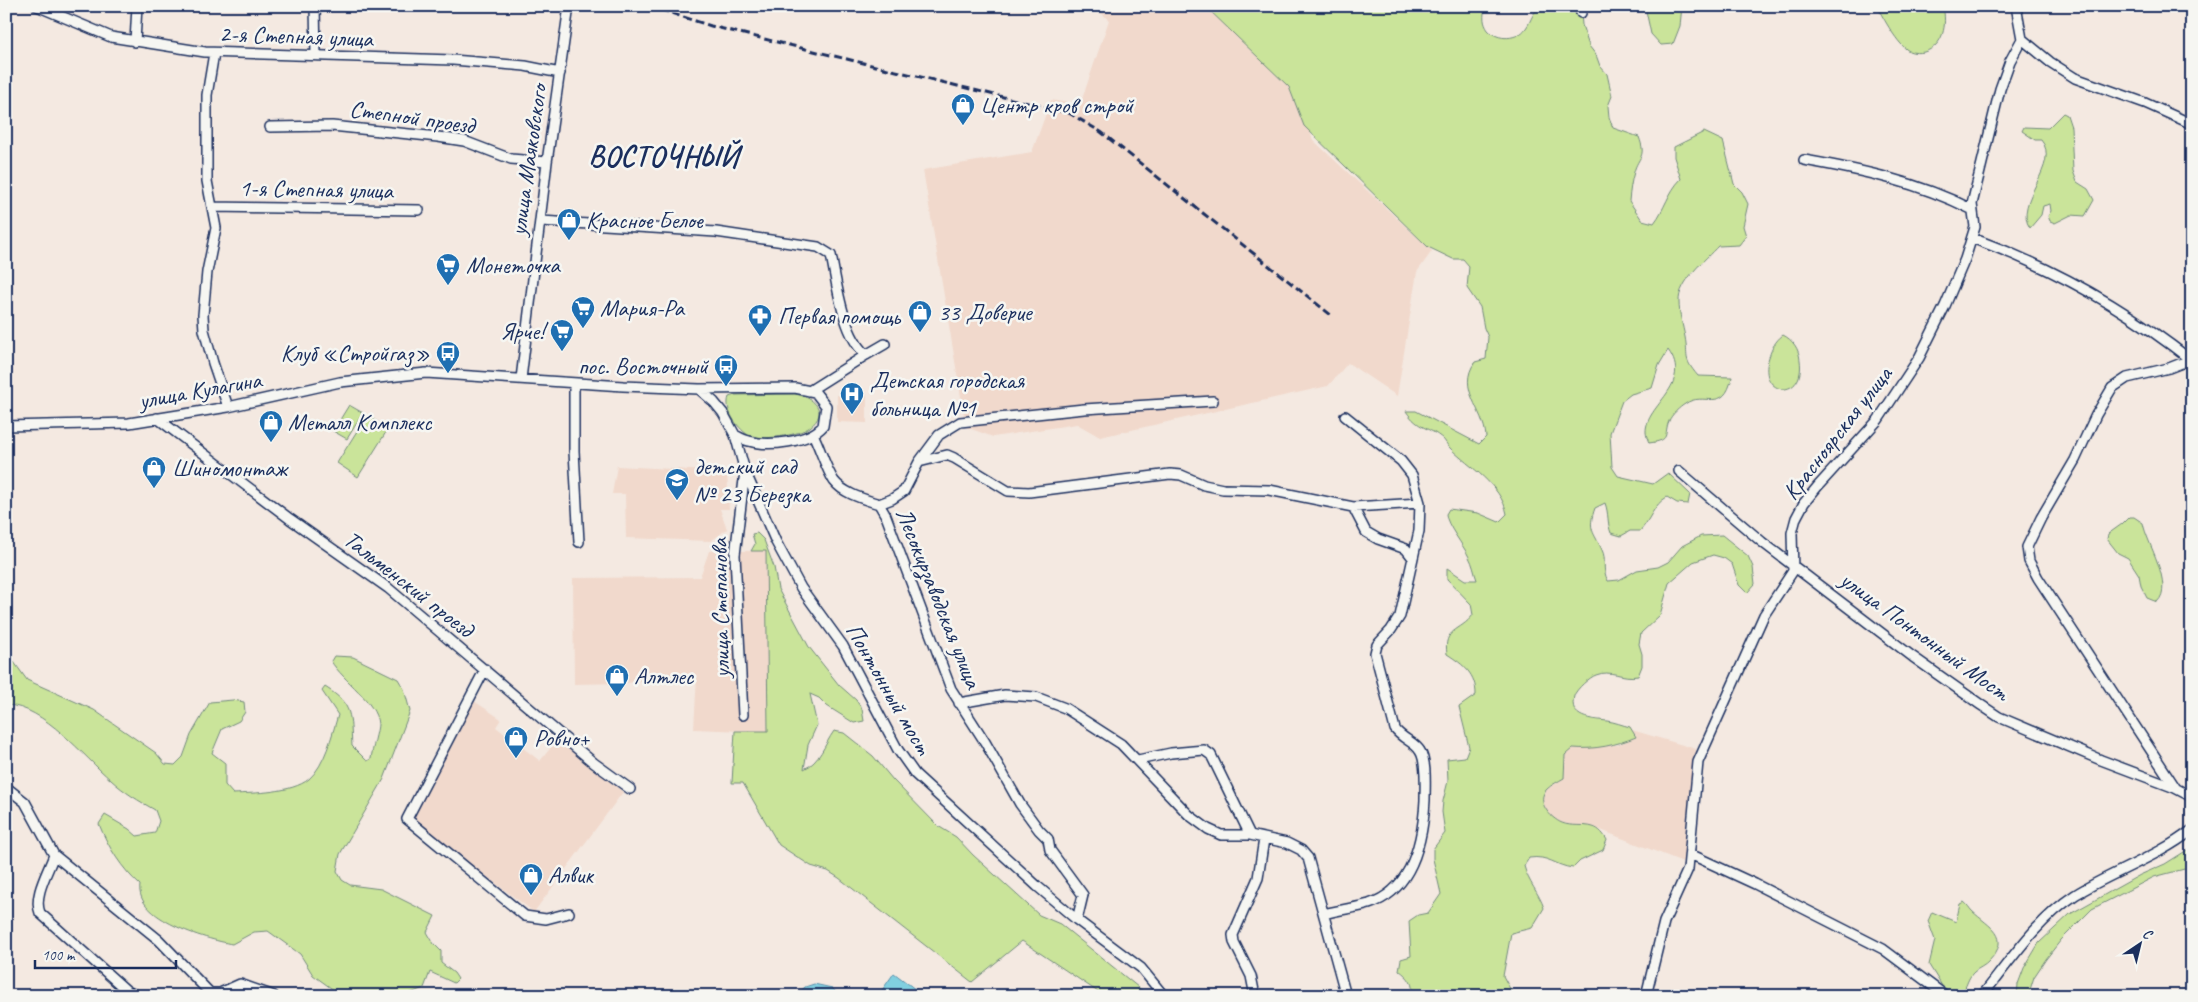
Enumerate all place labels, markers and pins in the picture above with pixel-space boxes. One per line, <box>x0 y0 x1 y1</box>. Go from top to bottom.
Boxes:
place label: Центр кров строй <box>980 90 1135 120</box>
shop icon: Центр кров строй <box>950 92 976 126</box>
place label: Красное Белое <box>586 205 705 235</box>
shop icon: Красное Белое <box>556 207 582 241</box>
place label: Монеточка <box>466 250 561 280</box>
supermarket icon: Монеточка <box>435 252 461 286</box>
place label: Мария-Ра <box>600 293 685 323</box>
supermarket icon: Мария-Ра <box>570 295 596 329</box>
place label: 33 Доверие <box>938 297 1034 327</box>
shop icon: 33 Доверие <box>907 299 933 333</box>
place label: Первая помощь <box>778 301 902 331</box>
pharmacy icon: Первая помощь <box>747 303 773 337</box>
place label: Ярче! <box>500 316 549 346</box>
supermarket icon: Ярче! <box>549 318 575 352</box>
place label: Клуб «Стройгаз» <box>281 338 430 368</box>
bus stop icon: Клуб «Стройгаз» <box>435 340 461 374</box>
place label: пос. Восточный <box>578 351 710 381</box>
bus stop icon: пос. Восточный <box>713 353 739 387</box>
place label: Детская городская больница №1 <box>870 365 1025 423</box>
hospital icon: Детская городская больница №1 <box>839 381 865 415</box>
place label: Металл Комплекс <box>288 407 433 437</box>
shop icon: Металл Комплекс <box>258 409 284 443</box>
place label: детский сад № 23 Березка <box>694 451 812 509</box>
place label: Шиномонтаж <box>172 453 289 483</box>
shop icon: Шиномонтаж <box>141 455 167 489</box>
school or university icon: детский сад № 23 Березка <box>664 467 690 501</box>
place label: Алтлес <box>634 661 695 691</box>
shop icon: Алтлес <box>604 663 630 697</box>
place label: Ровно+ <box>534 723 590 753</box>
shop icon: Ровно+ <box>503 725 529 759</box>
place label: Алвик <box>548 860 595 890</box>
shop icon: Алвик <box>518 862 544 896</box>

